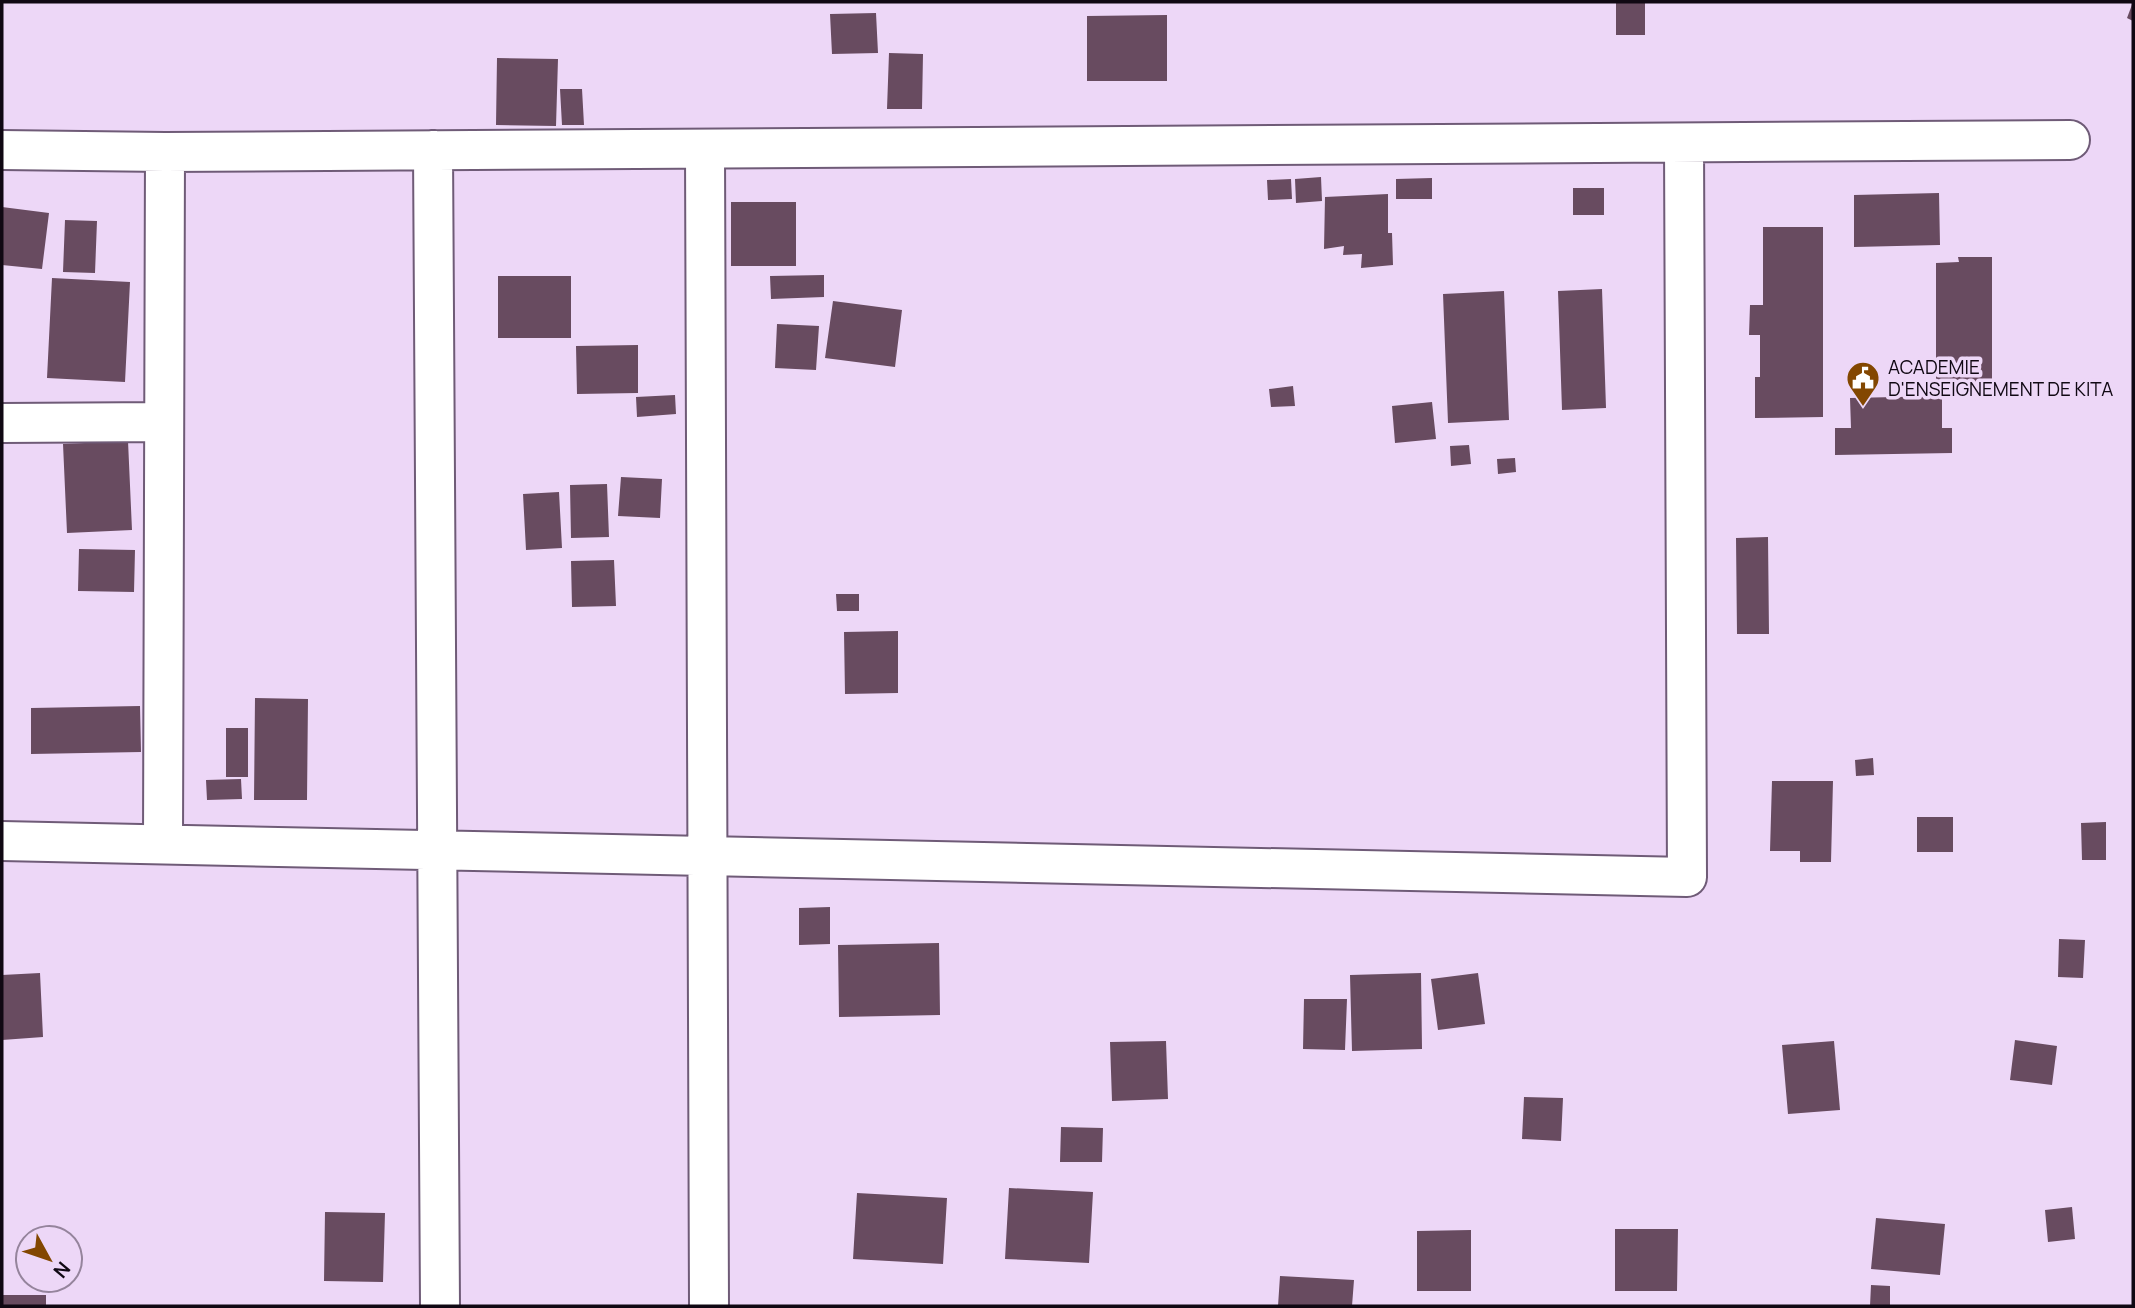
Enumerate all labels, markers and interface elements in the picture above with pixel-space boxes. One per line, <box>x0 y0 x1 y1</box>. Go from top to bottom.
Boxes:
place label: ACADEMIE D'ENSEIGNEMENT DE KITA <box>1888 354 2113 402</box>
public building icon: ACADEMIE D'ENSEIGNEMENT DE KITA <box>1844 359 1882 408</box>
north arrow <box>14 1224 84 1294</box>
text: N <box>48 1256 76 1284</box>

